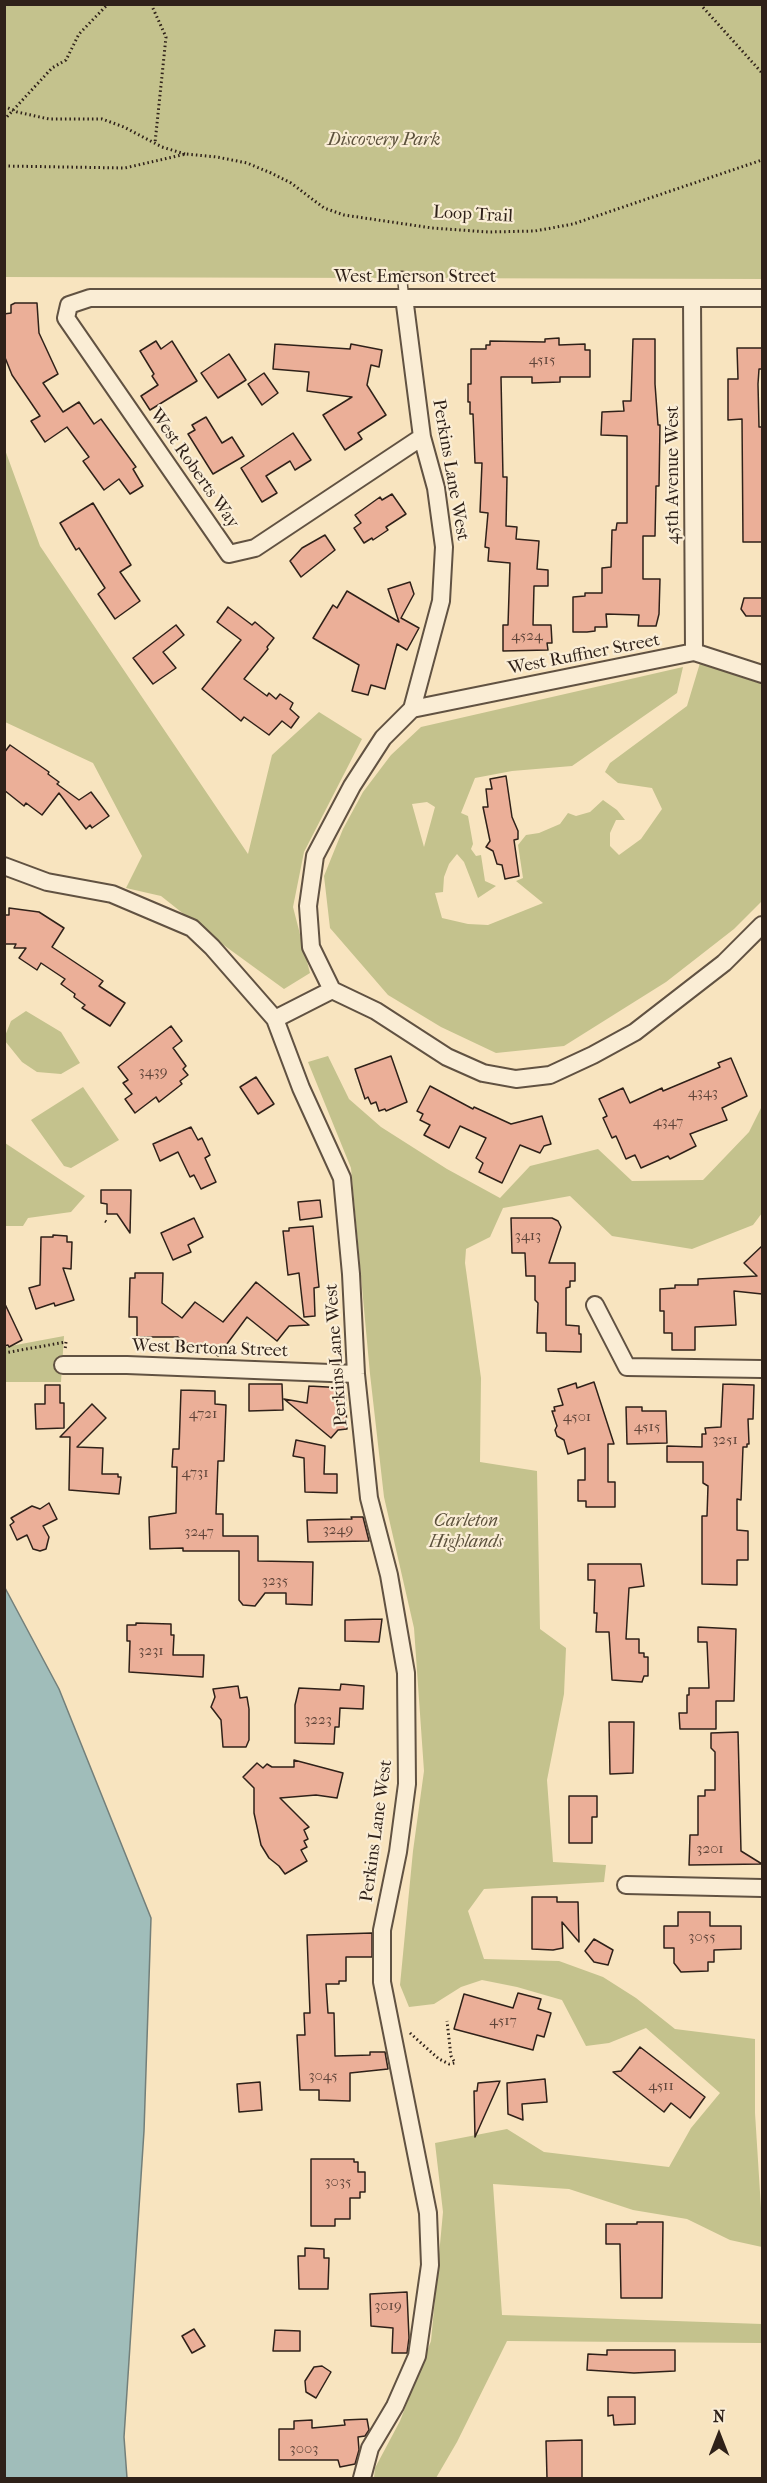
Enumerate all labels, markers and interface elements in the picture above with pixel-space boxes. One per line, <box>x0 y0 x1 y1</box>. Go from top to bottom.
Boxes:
park label: Discovery Park <box>328 130 440 152</box>
street label: Loop Trail <box>432 202 514 228</box>
street label: West Emerson Street <box>334 267 496 289</box>
house number: 4515 <box>529 351 555 369</box>
street label: Perkins Lane West <box>427 398 473 542</box>
street label: West Roberts Way <box>145 405 243 533</box>
street label: 45th Avenue West <box>663 406 685 544</box>
house number: 4524 <box>511 627 543 645</box>
street label: West Ruffner Street <box>506 630 662 680</box>
house number: 3439 <box>138 1063 168 1081</box>
house number: 4343 <box>688 1084 718 1102</box>
house number: 4347 <box>653 1113 683 1131</box>
house number: 3413 <box>515 1227 541 1245</box>
street label: Perkins Lane West <box>321 1283 353 1427</box>
street label: West Bertona Street <box>132 1335 288 1363</box>
house number: 4721 <box>189 1405 217 1423</box>
house number: 4501 <box>563 1408 591 1426</box>
house number: 4515 <box>634 1418 660 1436</box>
house number: 3251 <box>712 1431 738 1449</box>
house number: 4731 <box>181 1464 209 1482</box>
park label: Carleton Highlands <box>429 1511 503 1553</box>
house number: 3249 <box>323 1521 353 1539</box>
house number: 3247 <box>184 1523 214 1541</box>
house number: 3235 <box>262 1572 288 1590</box>
house number: 3231 <box>138 1642 164 1660</box>
house number: 3223 <box>304 1711 332 1729</box>
street label: Perkins Lane West <box>356 1759 398 1903</box>
house number: 3201 <box>696 1840 724 1858</box>
house number: 3055 <box>688 1928 716 1946</box>
house number: 4517 <box>489 2012 517 2030</box>
house number: 3045 <box>308 2067 338 2085</box>
house number: 4511 <box>648 2077 674 2095</box>
house number: 3035 <box>324 2173 352 2191</box>
house number: 3019 <box>374 2297 402 2315</box>
north arrow <box>689 2405 749 2465</box>
text: N <box>713 2407 725 2426</box>
house number: 3003 <box>290 2440 318 2458</box>

